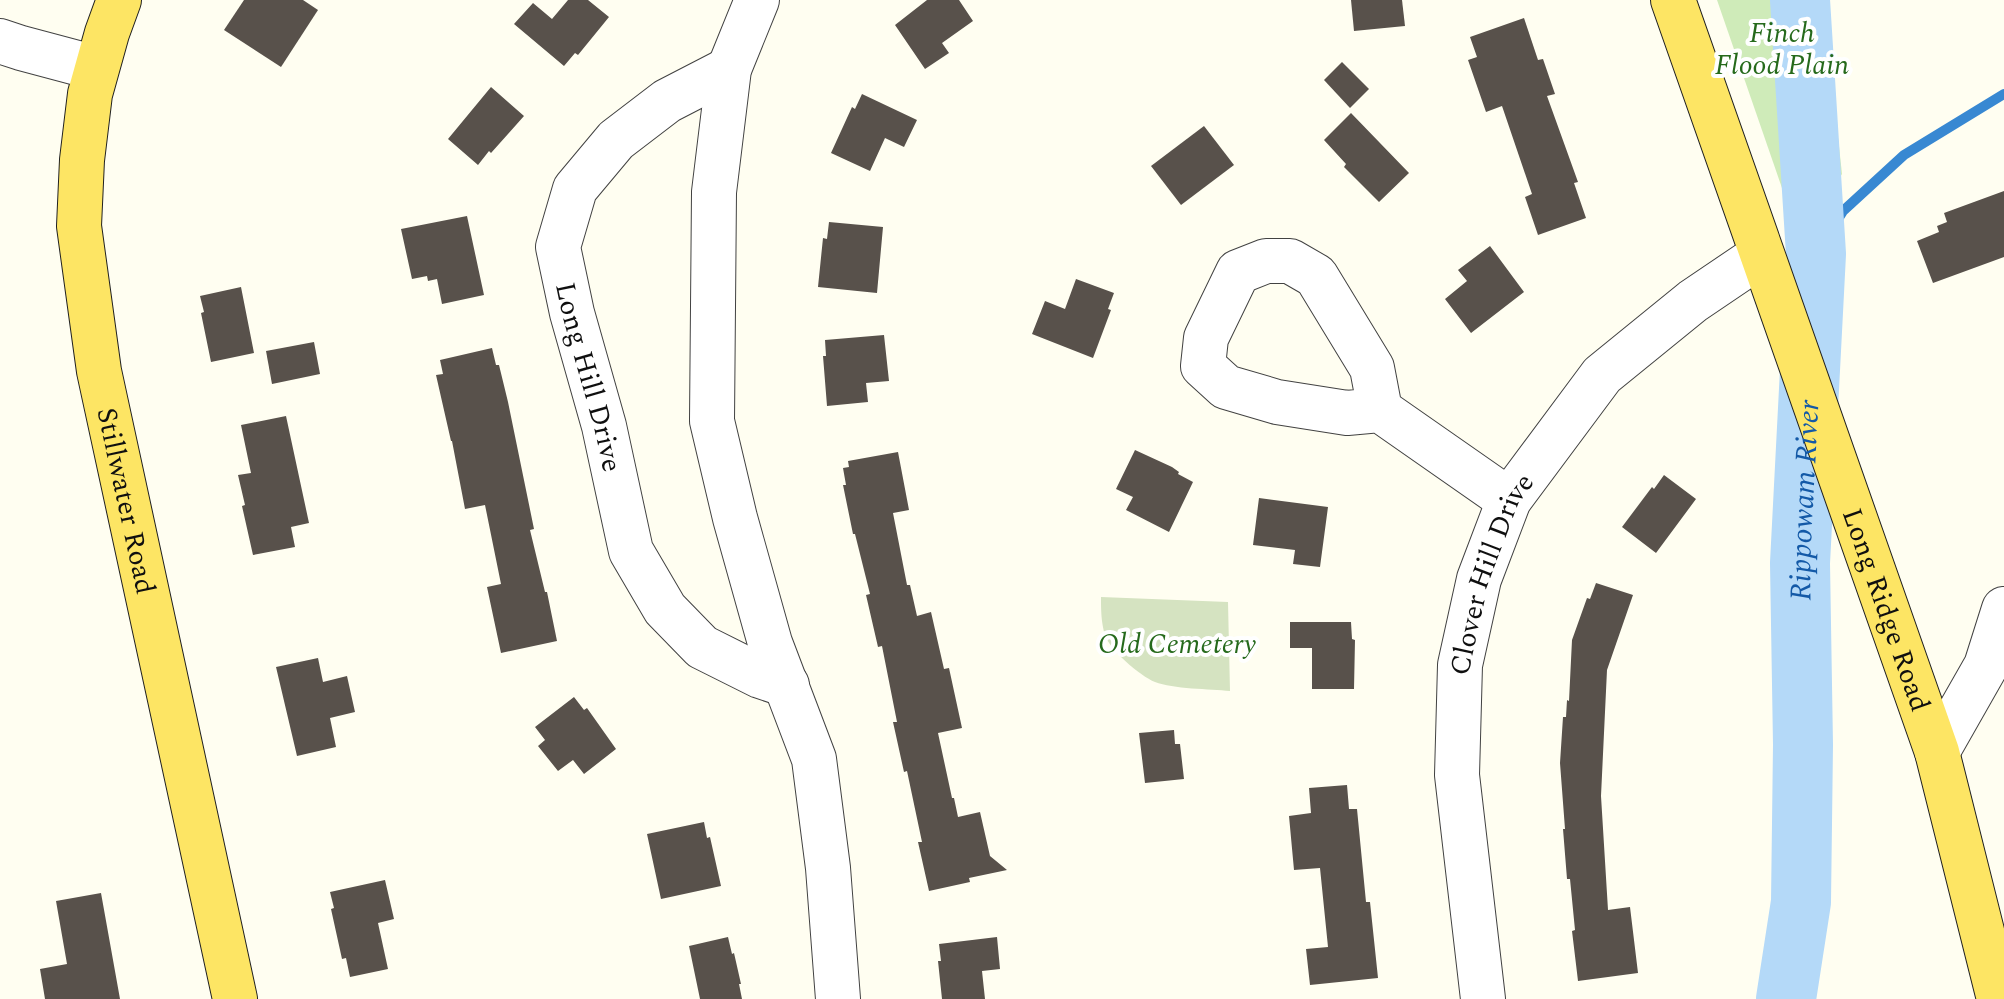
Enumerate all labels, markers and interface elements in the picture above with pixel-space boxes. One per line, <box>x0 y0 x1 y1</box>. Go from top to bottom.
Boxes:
park label: Finch Flood Plain <box>1715 12 1849 87</box>
street label: Long Hill Drive <box>543 278 633 476</box>
water label: Rippowam River <box>1778 398 1832 601</box>
street label: Stillwater Road <box>85 404 167 598</box>
street label: Clover Hill Drive <box>1438 464 1545 679</box>
street label: Long Ridge Road <box>1830 502 1941 718</box>
park label: Old Cemetery <box>1098 623 1256 666</box>

